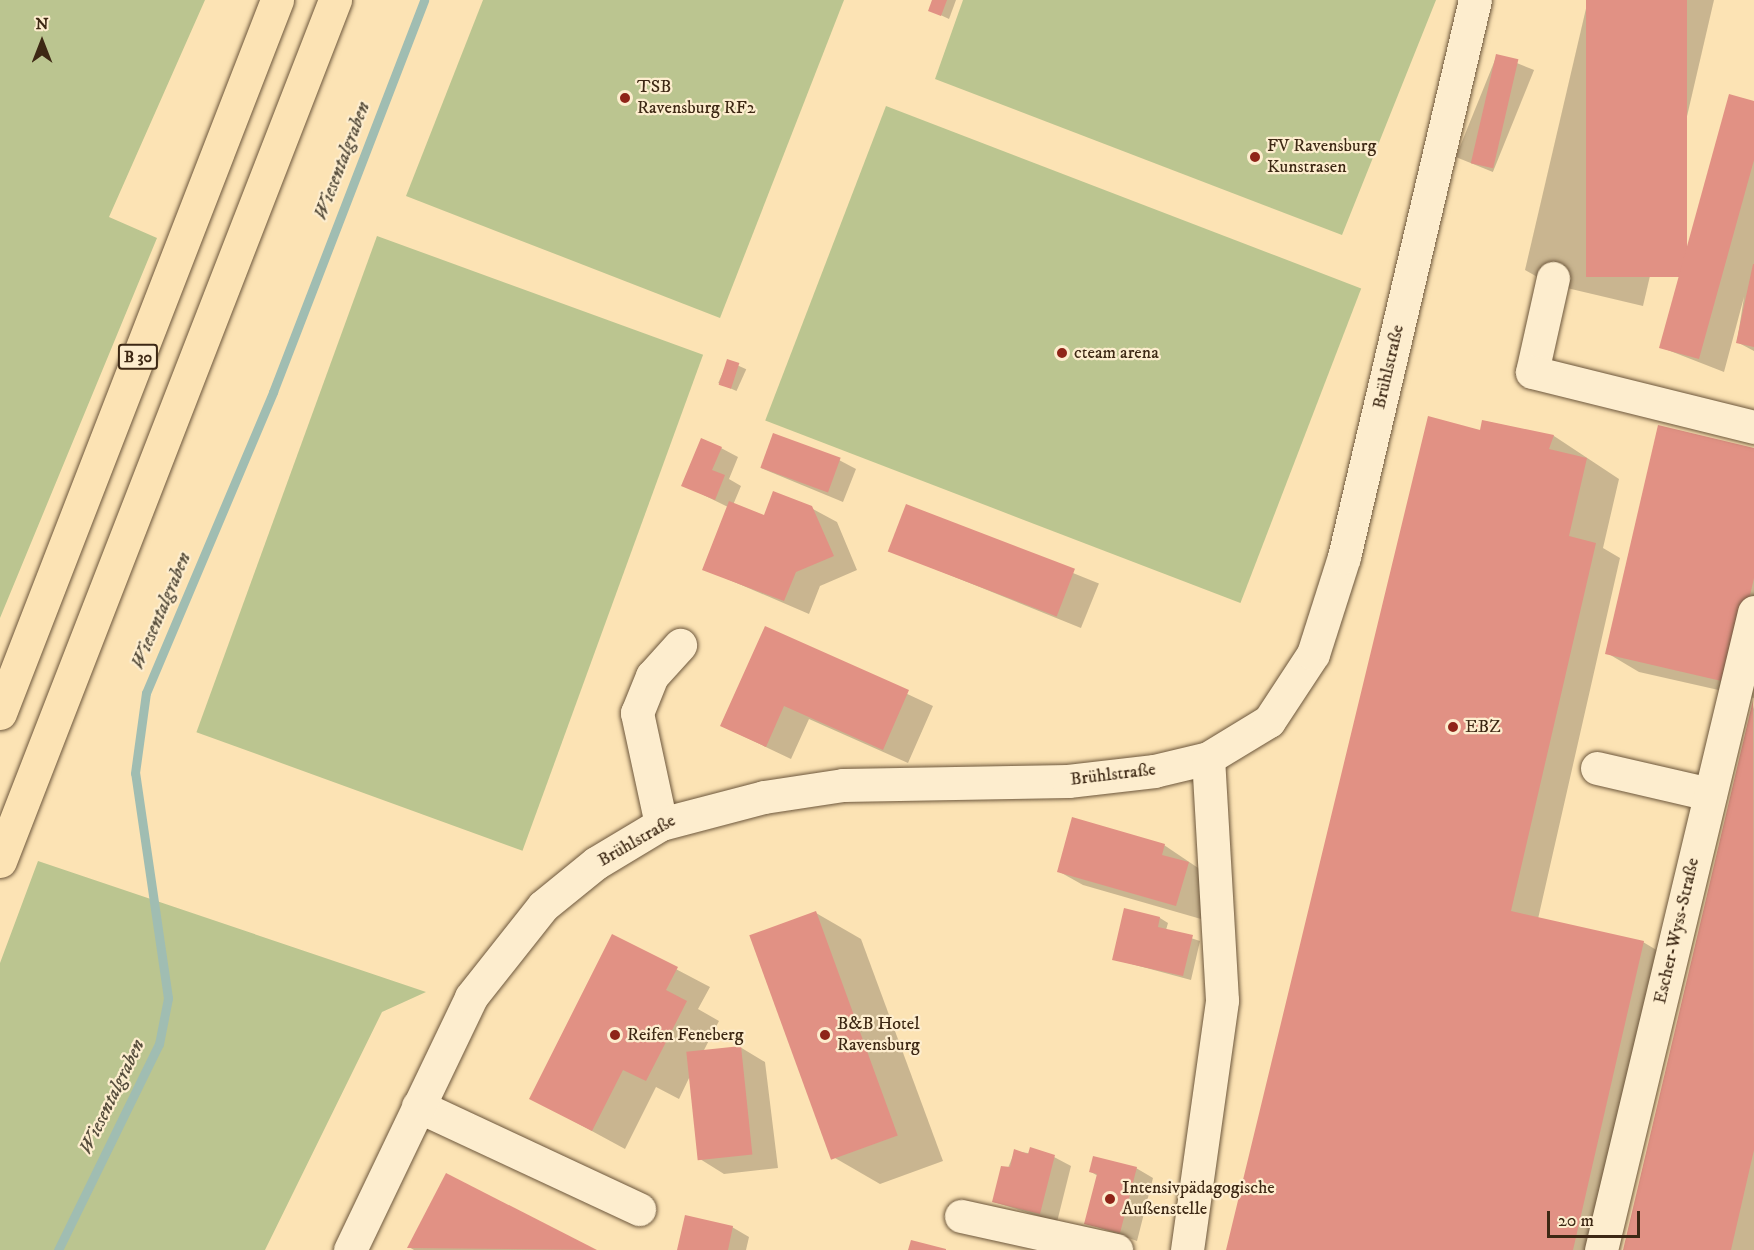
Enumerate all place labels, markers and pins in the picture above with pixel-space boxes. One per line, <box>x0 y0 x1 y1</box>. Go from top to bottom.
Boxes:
place label: TSB Ravensburg RF2 <box>637 77 756 119</box>
marker: TSB Ravensburg RF2 <box>618 91 632 105</box>
place label: FV Ravensburg Kunstrasen <box>1267 136 1376 178</box>
marker: FV Ravensburg Kunstrasen <box>1248 150 1262 164</box>
place label: cteam arena <box>1074 342 1159 364</box>
marker: cteam arena <box>1055 346 1069 360</box>
place label: EBZ <box>1465 716 1501 738</box>
marker: EBZ <box>1446 720 1460 734</box>
place label: B&B Hotel Ravensburg <box>837 1014 920 1056</box>
place label: Reifen Feneberg <box>627 1024 744 1046</box>
marker: Reifen Feneberg <box>608 1028 622 1042</box>
marker: B&B Hotel Ravensburg <box>818 1028 832 1042</box>
place label: Intensivpädagogische Außenstelle <box>1122 1178 1275 1220</box>
marker: Intensivpädagogische Außenstelle <box>1103 1192 1117 1206</box>

